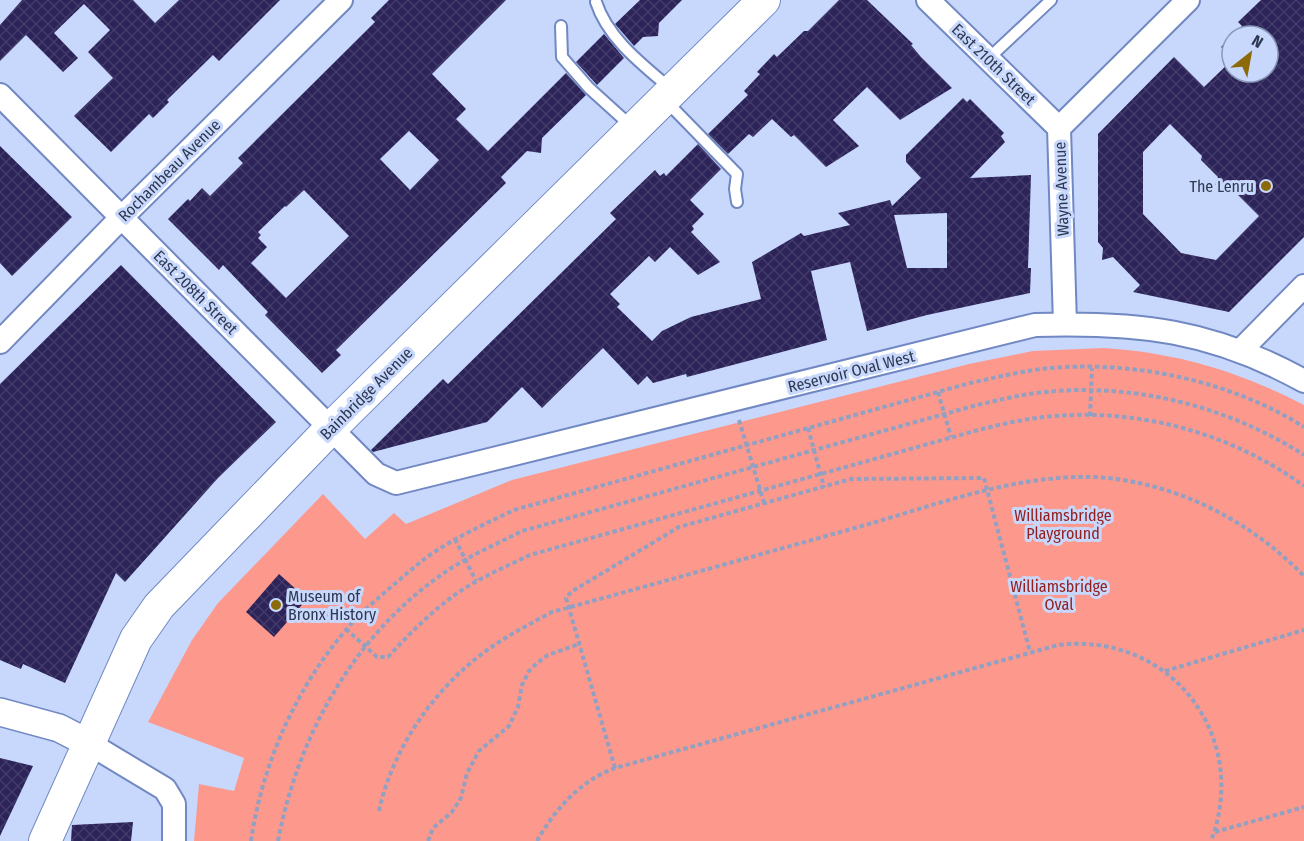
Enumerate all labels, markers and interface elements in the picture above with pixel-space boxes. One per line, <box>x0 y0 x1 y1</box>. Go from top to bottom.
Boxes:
street label: East 210th Street <box>948 20 1040 110</box>
north arrow <box>1220 24 1280 84</box>
text: N <box>1248 31 1266 52</box>
street label: Rochambeau Avenue <box>114 115 224 225</box>
street label: Wayne Avenue <box>1050 141 1073 236</box>
place label: The Lenru <box>1189 177 1254 196</box>
marker: The Lenru <box>1259 179 1273 193</box>
street label: East 208th Street <box>150 246 242 339</box>
street label: Bainbridge Avenue <box>316 343 417 443</box>
street label: Reservoir Oval West <box>786 346 917 396</box>
park label: Williamsbridge Playground <box>1014 506 1112 543</box>
park label: Williamsbridge Oval <box>1010 577 1108 614</box>
place label: Museum of Bronx History <box>288 587 377 624</box>
marker: Museum of Bronx History <box>269 598 283 612</box>

